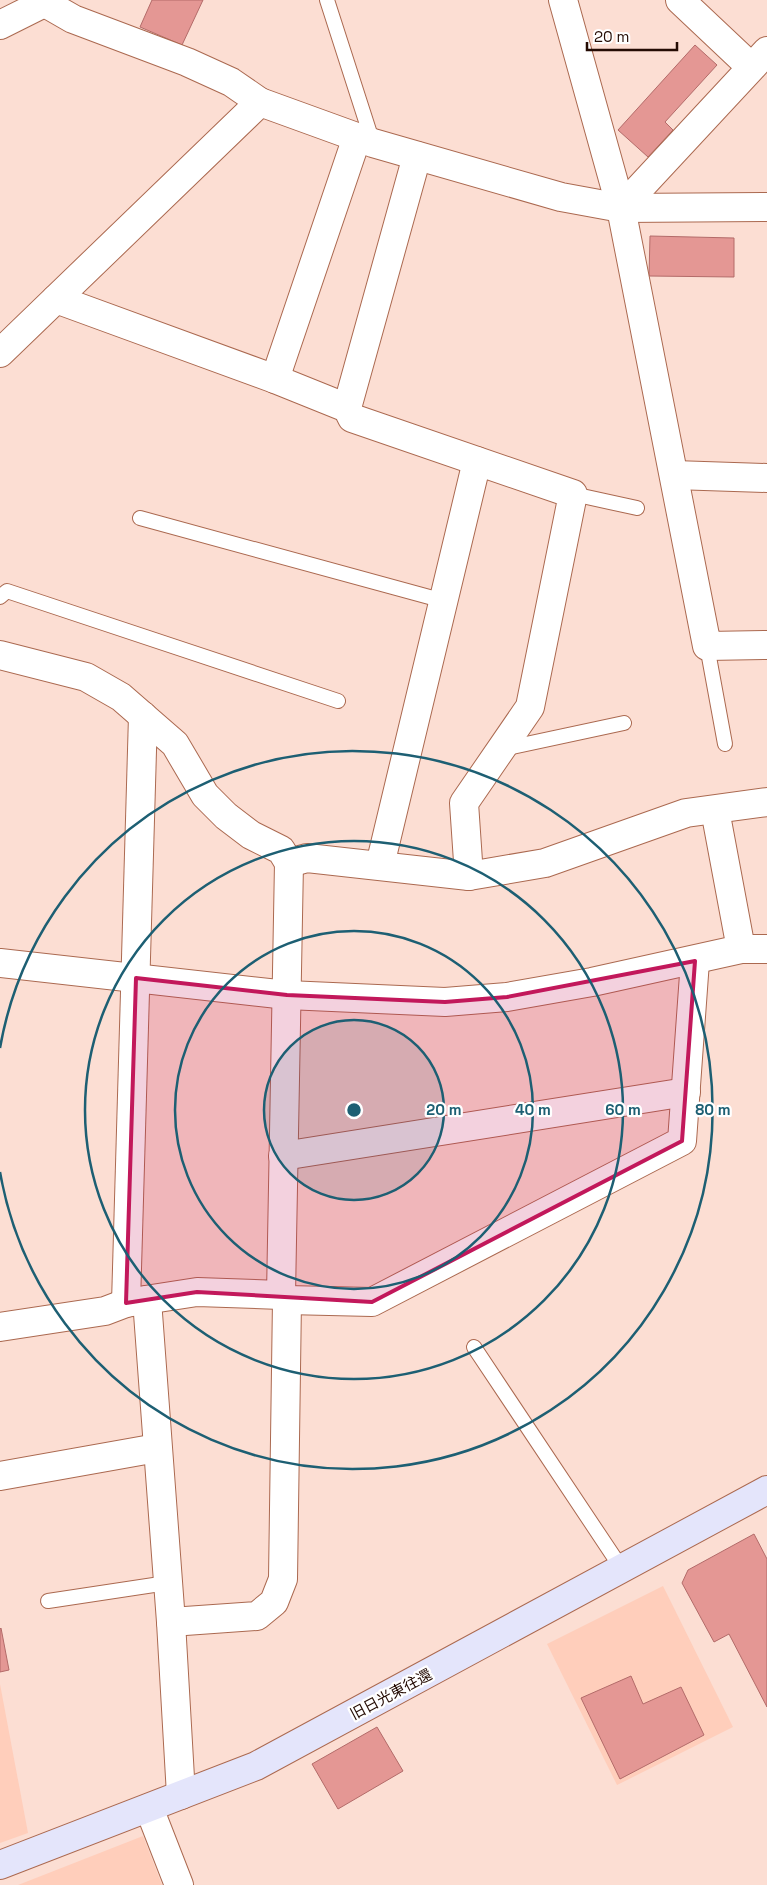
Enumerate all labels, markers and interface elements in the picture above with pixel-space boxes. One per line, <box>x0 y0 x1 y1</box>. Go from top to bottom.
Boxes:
scale bar <box>587 20 677 52</box>
text: 20 m <box>594 27 629 46</box>
text: 20 m <box>426 1100 462 1119</box>
text: 40 m <box>515 1100 551 1119</box>
text: 60 m <box>605 1100 641 1119</box>
text: 80 m <box>695 1100 731 1119</box>
centre of rings <box>345 1101 363 1119</box>
street label: 旧日光東往還 <box>347 1664 435 1724</box>

